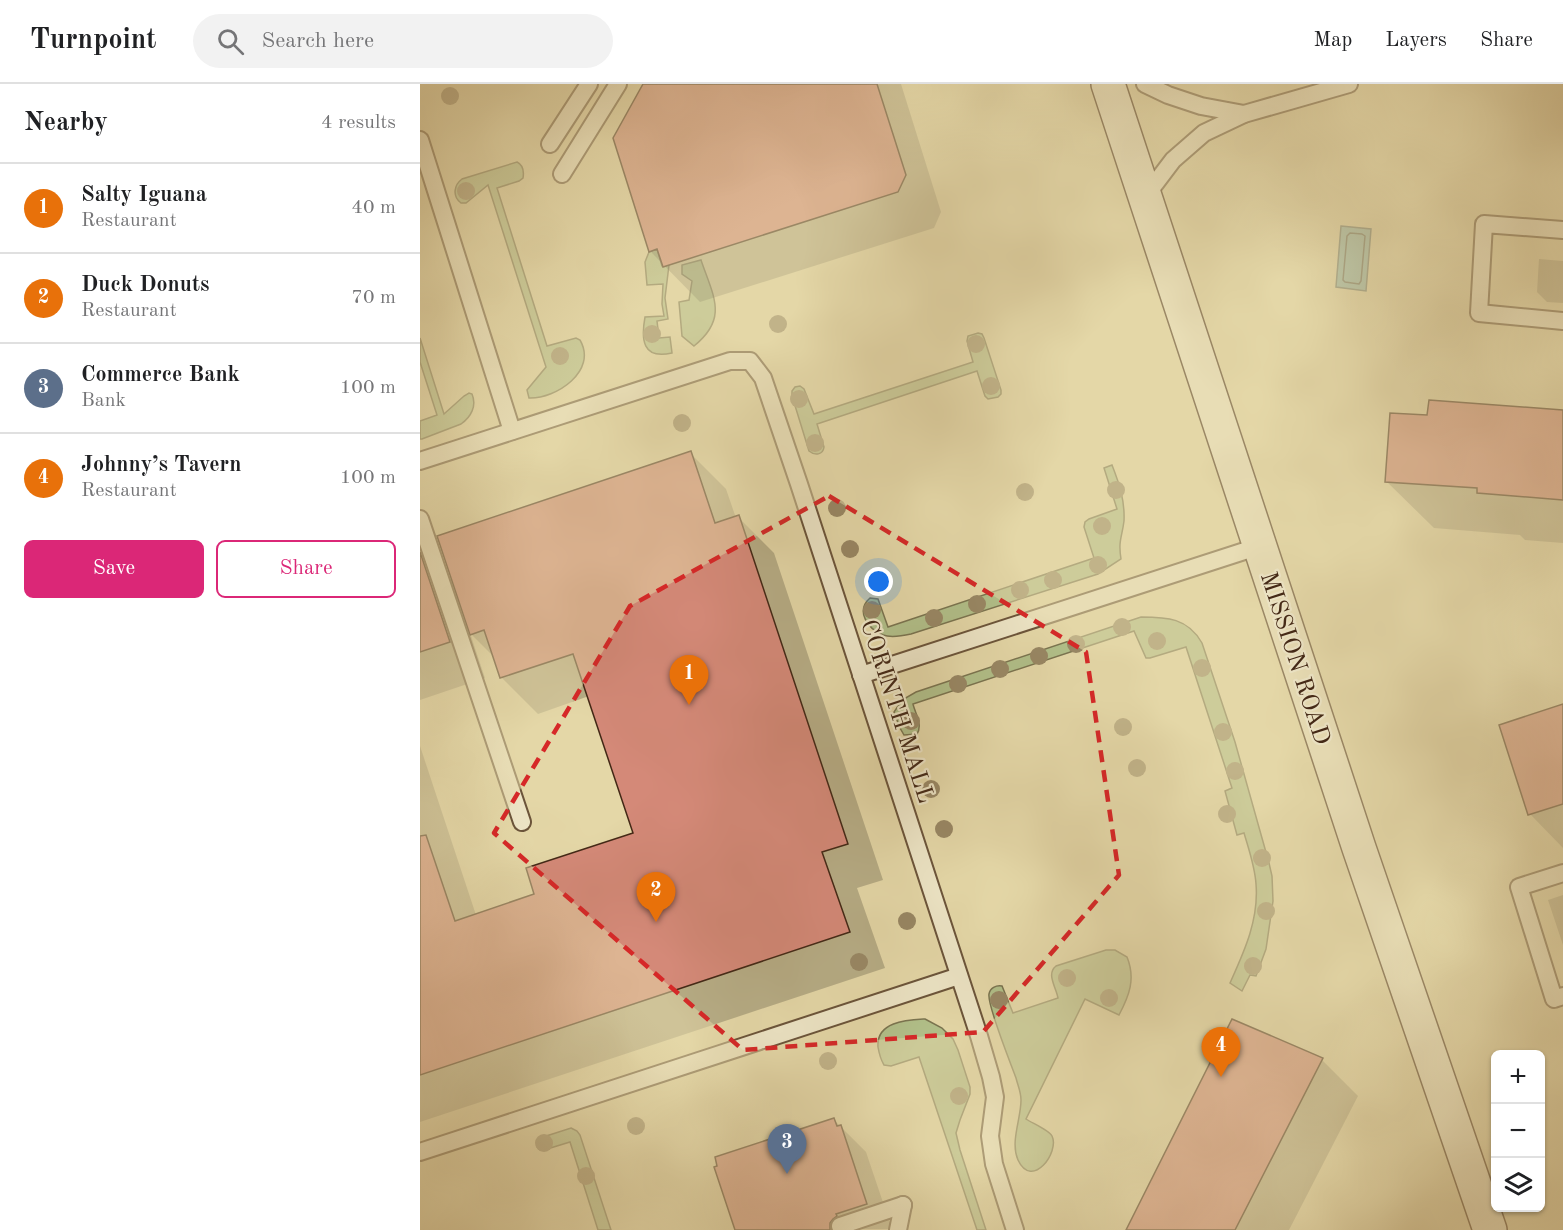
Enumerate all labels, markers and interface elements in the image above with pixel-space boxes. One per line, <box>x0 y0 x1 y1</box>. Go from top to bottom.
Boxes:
search box <box>193 14 613 68</box>
icon: search <box>214 25 247 58</box>
text: Turnpoint <box>30 27 157 55</box>
text: Search here <box>262 30 374 52</box>
text: Map <box>1313 30 1352 51</box>
text: Layers <box>1385 30 1447 51</box>
text: Share <box>1480 30 1533 51</box>
text: Nearby <box>24 110 108 136</box>
text: 4 results <box>321 113 396 133</box>
text: Salty Iguana <box>81 184 207 206</box>
text: 1 <box>38 198 49 218</box>
text: 40 m <box>351 198 396 218</box>
text: Restaurant <box>81 211 177 231</box>
text: Duck Donuts <box>81 274 209 296</box>
text: 2 <box>38 288 49 308</box>
text: 70 m <box>351 288 396 308</box>
text: Restaurant <box>81 301 177 321</box>
text: Commerce Bank <box>81 364 240 386</box>
text: 3 <box>38 378 49 398</box>
text: 100 m <box>340 378 396 398</box>
text: Bank <box>81 391 126 411</box>
text: Johnny’s Tavern <box>81 454 241 476</box>
text: 4 <box>38 468 49 488</box>
text: 100 m <box>340 468 396 488</box>
text: Restaurant <box>81 481 177 501</box>
button: Save <box>24 540 204 598</box>
button: Share <box>216 540 396 598</box>
your location <box>864 567 893 596</box>
street label: MISSION ROAD <box>1255 569 1333 748</box>
street label: CORINTH MALL <box>855 617 937 806</box>
pin: 1 <box>670 656 708 705</box>
pin: 2 <box>636 872 676 922</box>
pin: 4 <box>1202 1028 1240 1077</box>
map controls <box>1491 1050 1545 1212</box>
button: + <box>1491 1050 1545 1104</box>
button: − <box>1491 1104 1545 1158</box>
pin: 3 <box>768 1124 806 1174</box>
button: layers <box>1491 1158 1545 1212</box>

